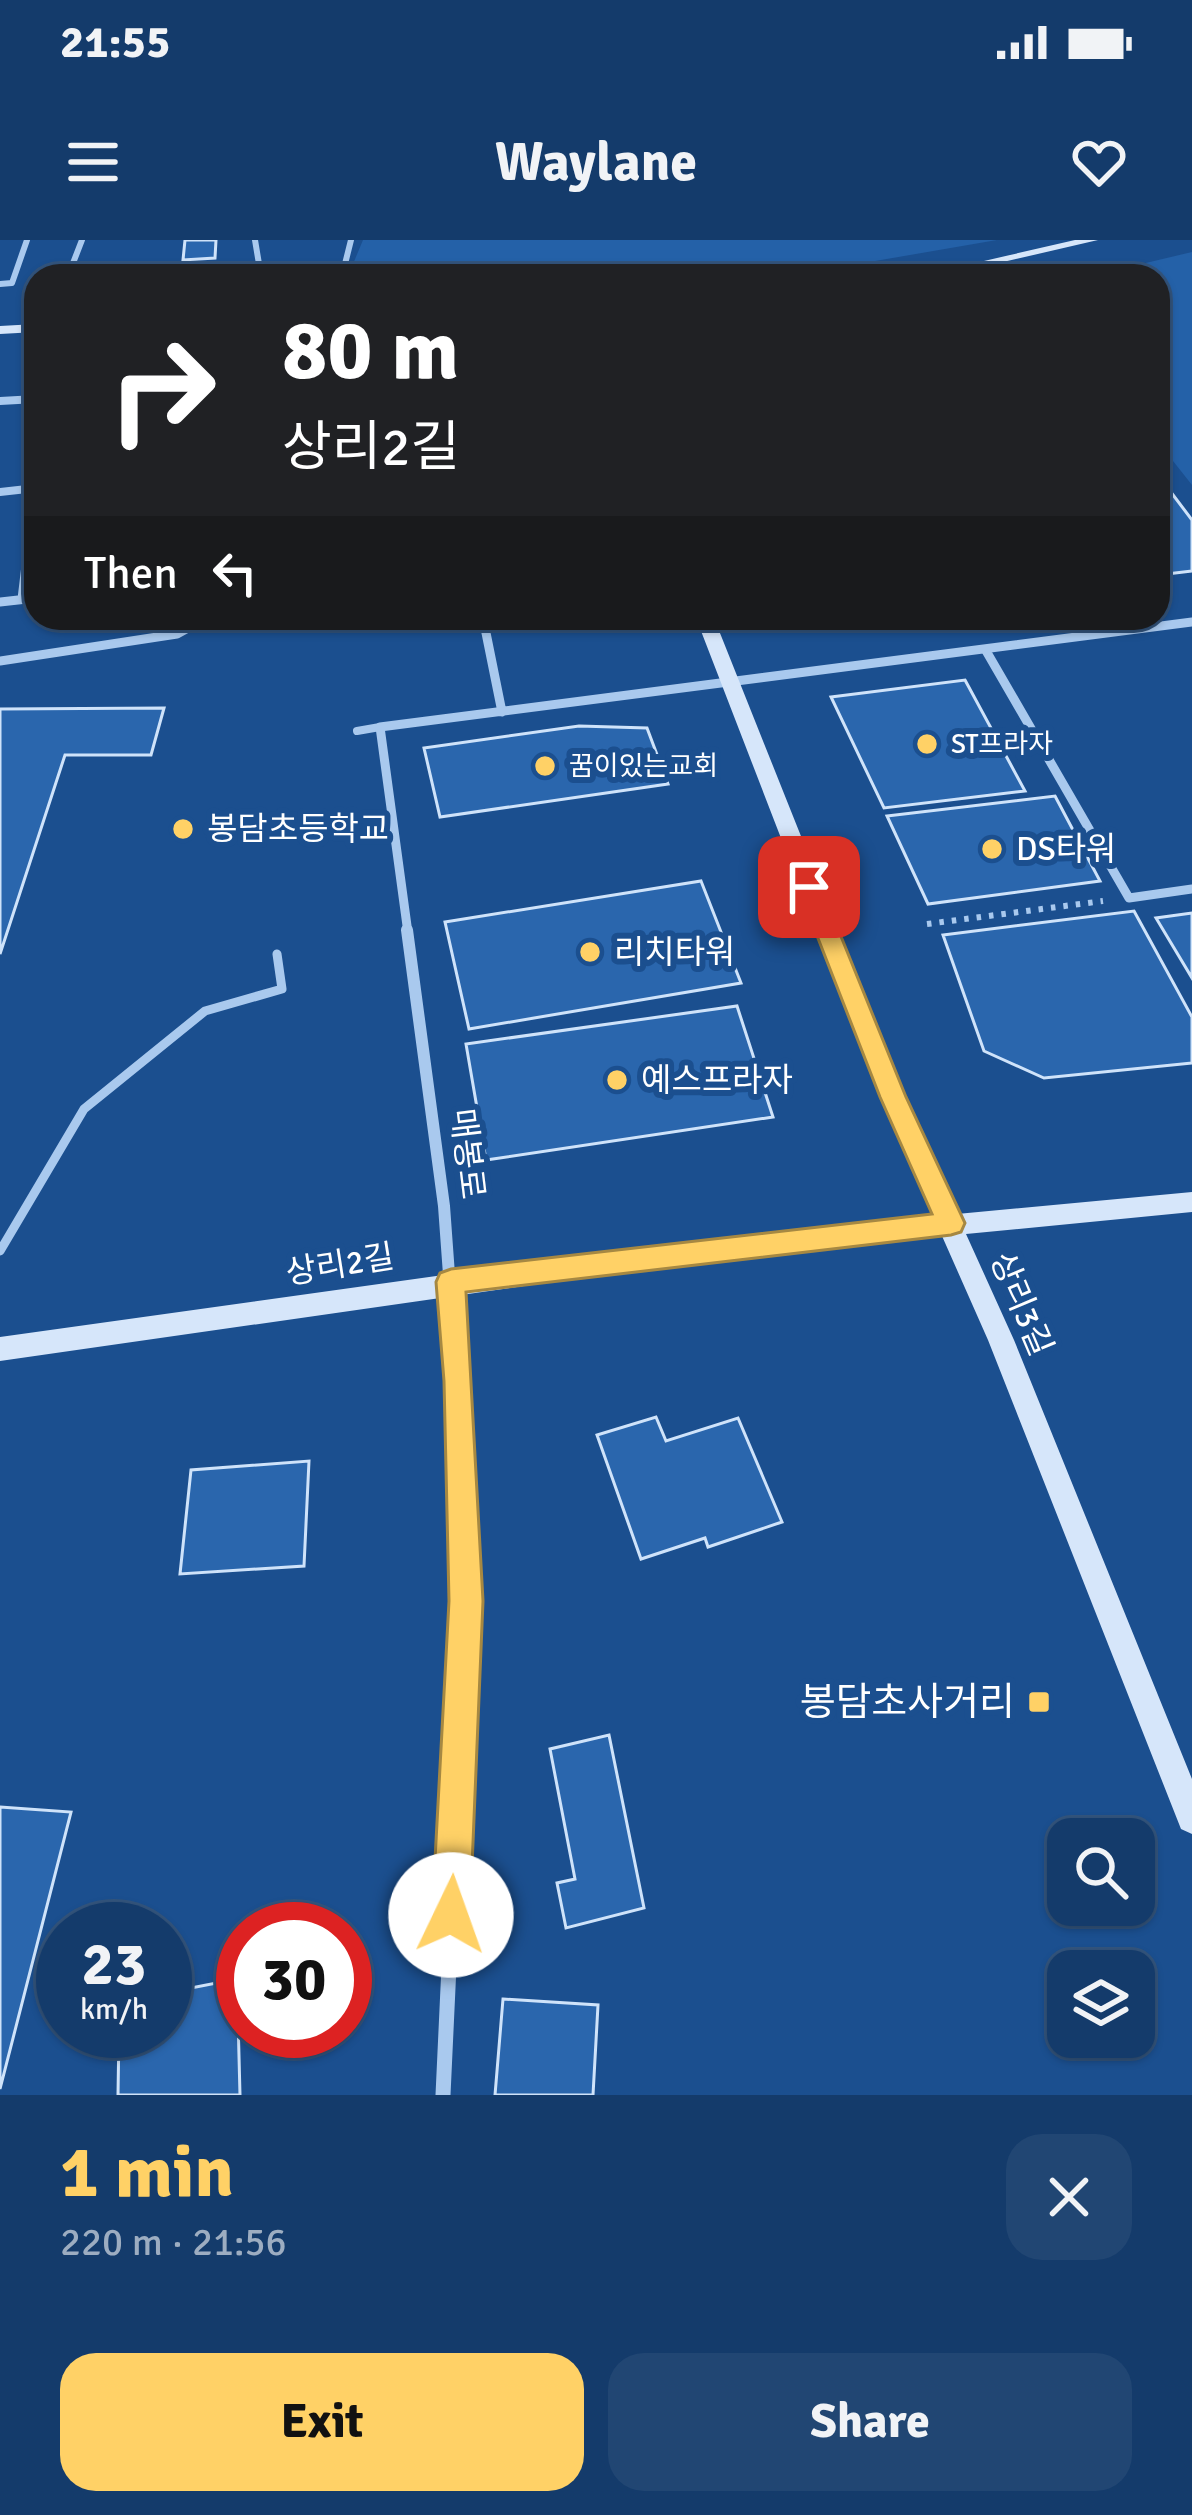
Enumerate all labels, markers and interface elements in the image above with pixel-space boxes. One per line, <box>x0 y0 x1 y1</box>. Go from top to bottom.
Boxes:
text: 21:55 <box>60 15 170 70</box>
icon: menu <box>60 129 126 195</box>
text: Waylane <box>495 129 697 196</box>
icon: heart <box>1066 129 1132 195</box>
text: 80 m <box>282 299 459 403</box>
icon: right <box>84 312 240 468</box>
text: 상리2길 <box>282 414 460 481</box>
icon: left <box>202 540 268 606</box>
text: Then <box>84 546 178 601</box>
place label: ST프라자 <box>951 728 1053 761</box>
marker: ST프라자 <box>914 731 940 757</box>
place label: 꿈이있는교회 <box>569 750 718 783</box>
marker: 꿈이있는교회 <box>532 753 558 779</box>
place label: 봉담초등학교 <box>207 809 389 850</box>
marker: 봉담초등학교 <box>170 816 196 842</box>
place label: DS타워 <box>1016 829 1116 870</box>
pin <box>758 836 860 938</box>
marker: DS타워 <box>979 836 1005 862</box>
icon: arrive <box>776 854 842 920</box>
place label: 리치타워 <box>614 932 735 973</box>
marker: 리치타워 <box>577 939 603 965</box>
place label: 예스프라자 <box>641 1060 793 1101</box>
marker: 예스프라자 <box>604 1067 630 1093</box>
street label: 매봉로 <box>441 1106 493 1202</box>
street label: 상리2길 <box>283 1236 397 1294</box>
street label: 상리3길 <box>981 1246 1061 1362</box>
place label: 봉담초사거리 <box>800 1678 1015 1726</box>
marker: 봉담초사거리 <box>1026 1689 1052 1715</box>
map controls <box>1047 1818 1155 2058</box>
button: search <box>1047 1818 1155 1926</box>
position arrow <box>388 1852 514 1978</box>
speed limit sign: 30 <box>216 1902 372 2058</box>
text: 23 <box>82 1928 146 2002</box>
button: layers <box>1047 1950 1155 2058</box>
text: km/h <box>80 1991 148 2028</box>
text: 1 min <box>60 2128 234 2217</box>
button: close <box>1006 2134 1132 2260</box>
text: 220 m · 21:56 <box>60 2218 287 2266</box>
button: Exit <box>60 2353 584 2491</box>
button: Share <box>608 2353 1132 2491</box>

